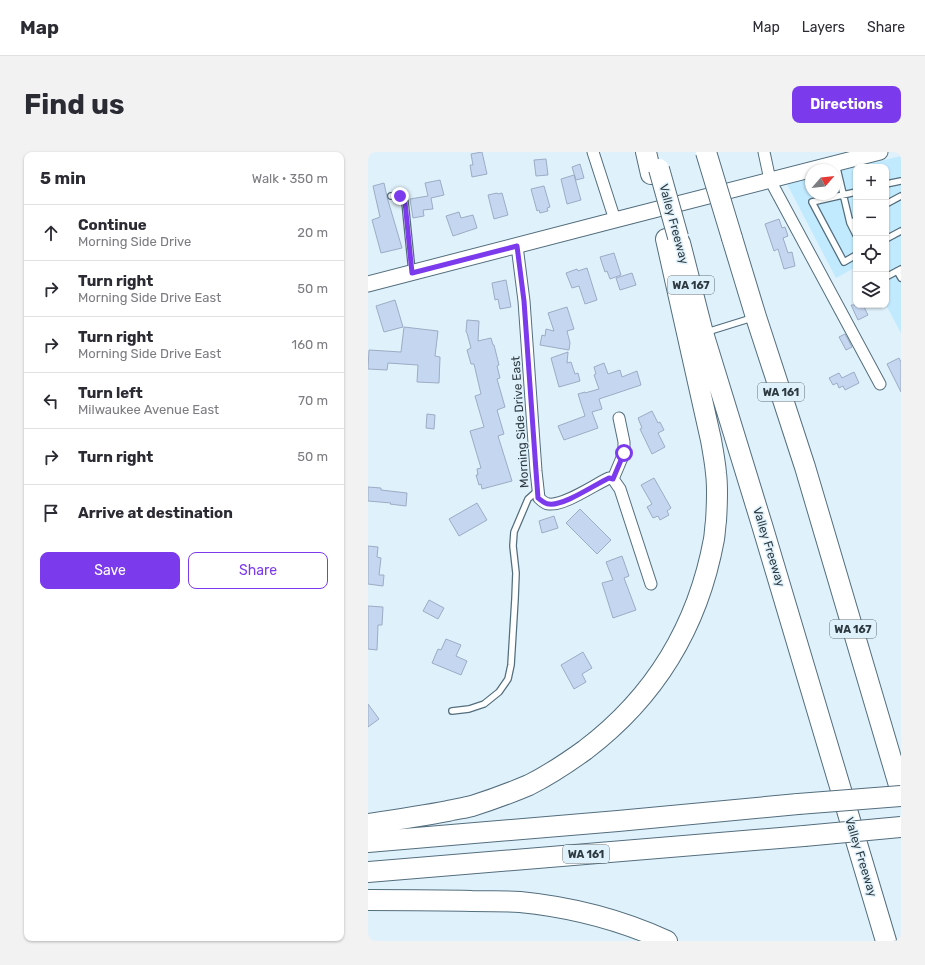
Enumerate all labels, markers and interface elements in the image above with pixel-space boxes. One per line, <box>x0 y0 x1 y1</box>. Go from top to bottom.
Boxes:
text: Map <box>20 16 59 39</box>
text: Map <box>753 19 780 36</box>
text: Layers <box>802 19 845 36</box>
text: Share <box>867 19 905 36</box>
button: Directions <box>792 86 901 123</box>
text: Find us <box>24 88 124 121</box>
north arrow <box>805 164 841 200</box>
map controls <box>853 164 889 308</box>
button: + <box>853 164 889 200</box>
text: 5 min <box>40 168 86 188</box>
text: Walk · 350 m <box>252 171 328 186</box>
street label: Valley Freeway <box>657 182 692 266</box>
route end <box>391 187 409 205</box>
button: − <box>853 200 889 236</box>
text: Continue <box>78 216 147 234</box>
icon: ahead <box>40 222 62 244</box>
text: 20 m <box>297 225 328 240</box>
text: Morning Side Drive <box>78 234 191 249</box>
button: locate <box>853 236 889 272</box>
text: Turn right <box>78 272 153 290</box>
button: layers <box>853 272 889 308</box>
road number: WA 167 <box>668 276 714 294</box>
icon: right <box>40 278 62 300</box>
text: 50 m <box>297 281 328 296</box>
text: Morning Side Drive East <box>78 290 221 305</box>
text: Turn right <box>78 328 153 346</box>
icon: right <box>40 334 62 356</box>
text: 160 m <box>292 337 328 352</box>
text: Morning Side Drive East <box>78 346 221 361</box>
street label: Morning Side Drive East <box>508 355 532 488</box>
road number: WA 161 <box>758 383 804 401</box>
text: Turn left <box>78 384 143 402</box>
icon: left <box>40 390 62 412</box>
text: 70 m <box>298 393 328 408</box>
text: Milwaukee Avenue East <box>78 402 219 417</box>
route start <box>615 444 633 462</box>
icon: right <box>40 446 62 468</box>
text: Turn right <box>78 448 153 466</box>
text: 50 m <box>297 449 328 464</box>
icon: arrive <box>40 502 62 524</box>
text: Arrive at destination <box>78 504 233 522</box>
street label: Valley Freeway <box>750 506 788 589</box>
button: Save <box>40 552 180 589</box>
button: Share <box>188 552 328 589</box>
road number: WA 167 <box>830 620 876 638</box>
street label: Valley Freeway <box>842 816 880 899</box>
road number: WA 161 <box>563 845 609 863</box>

